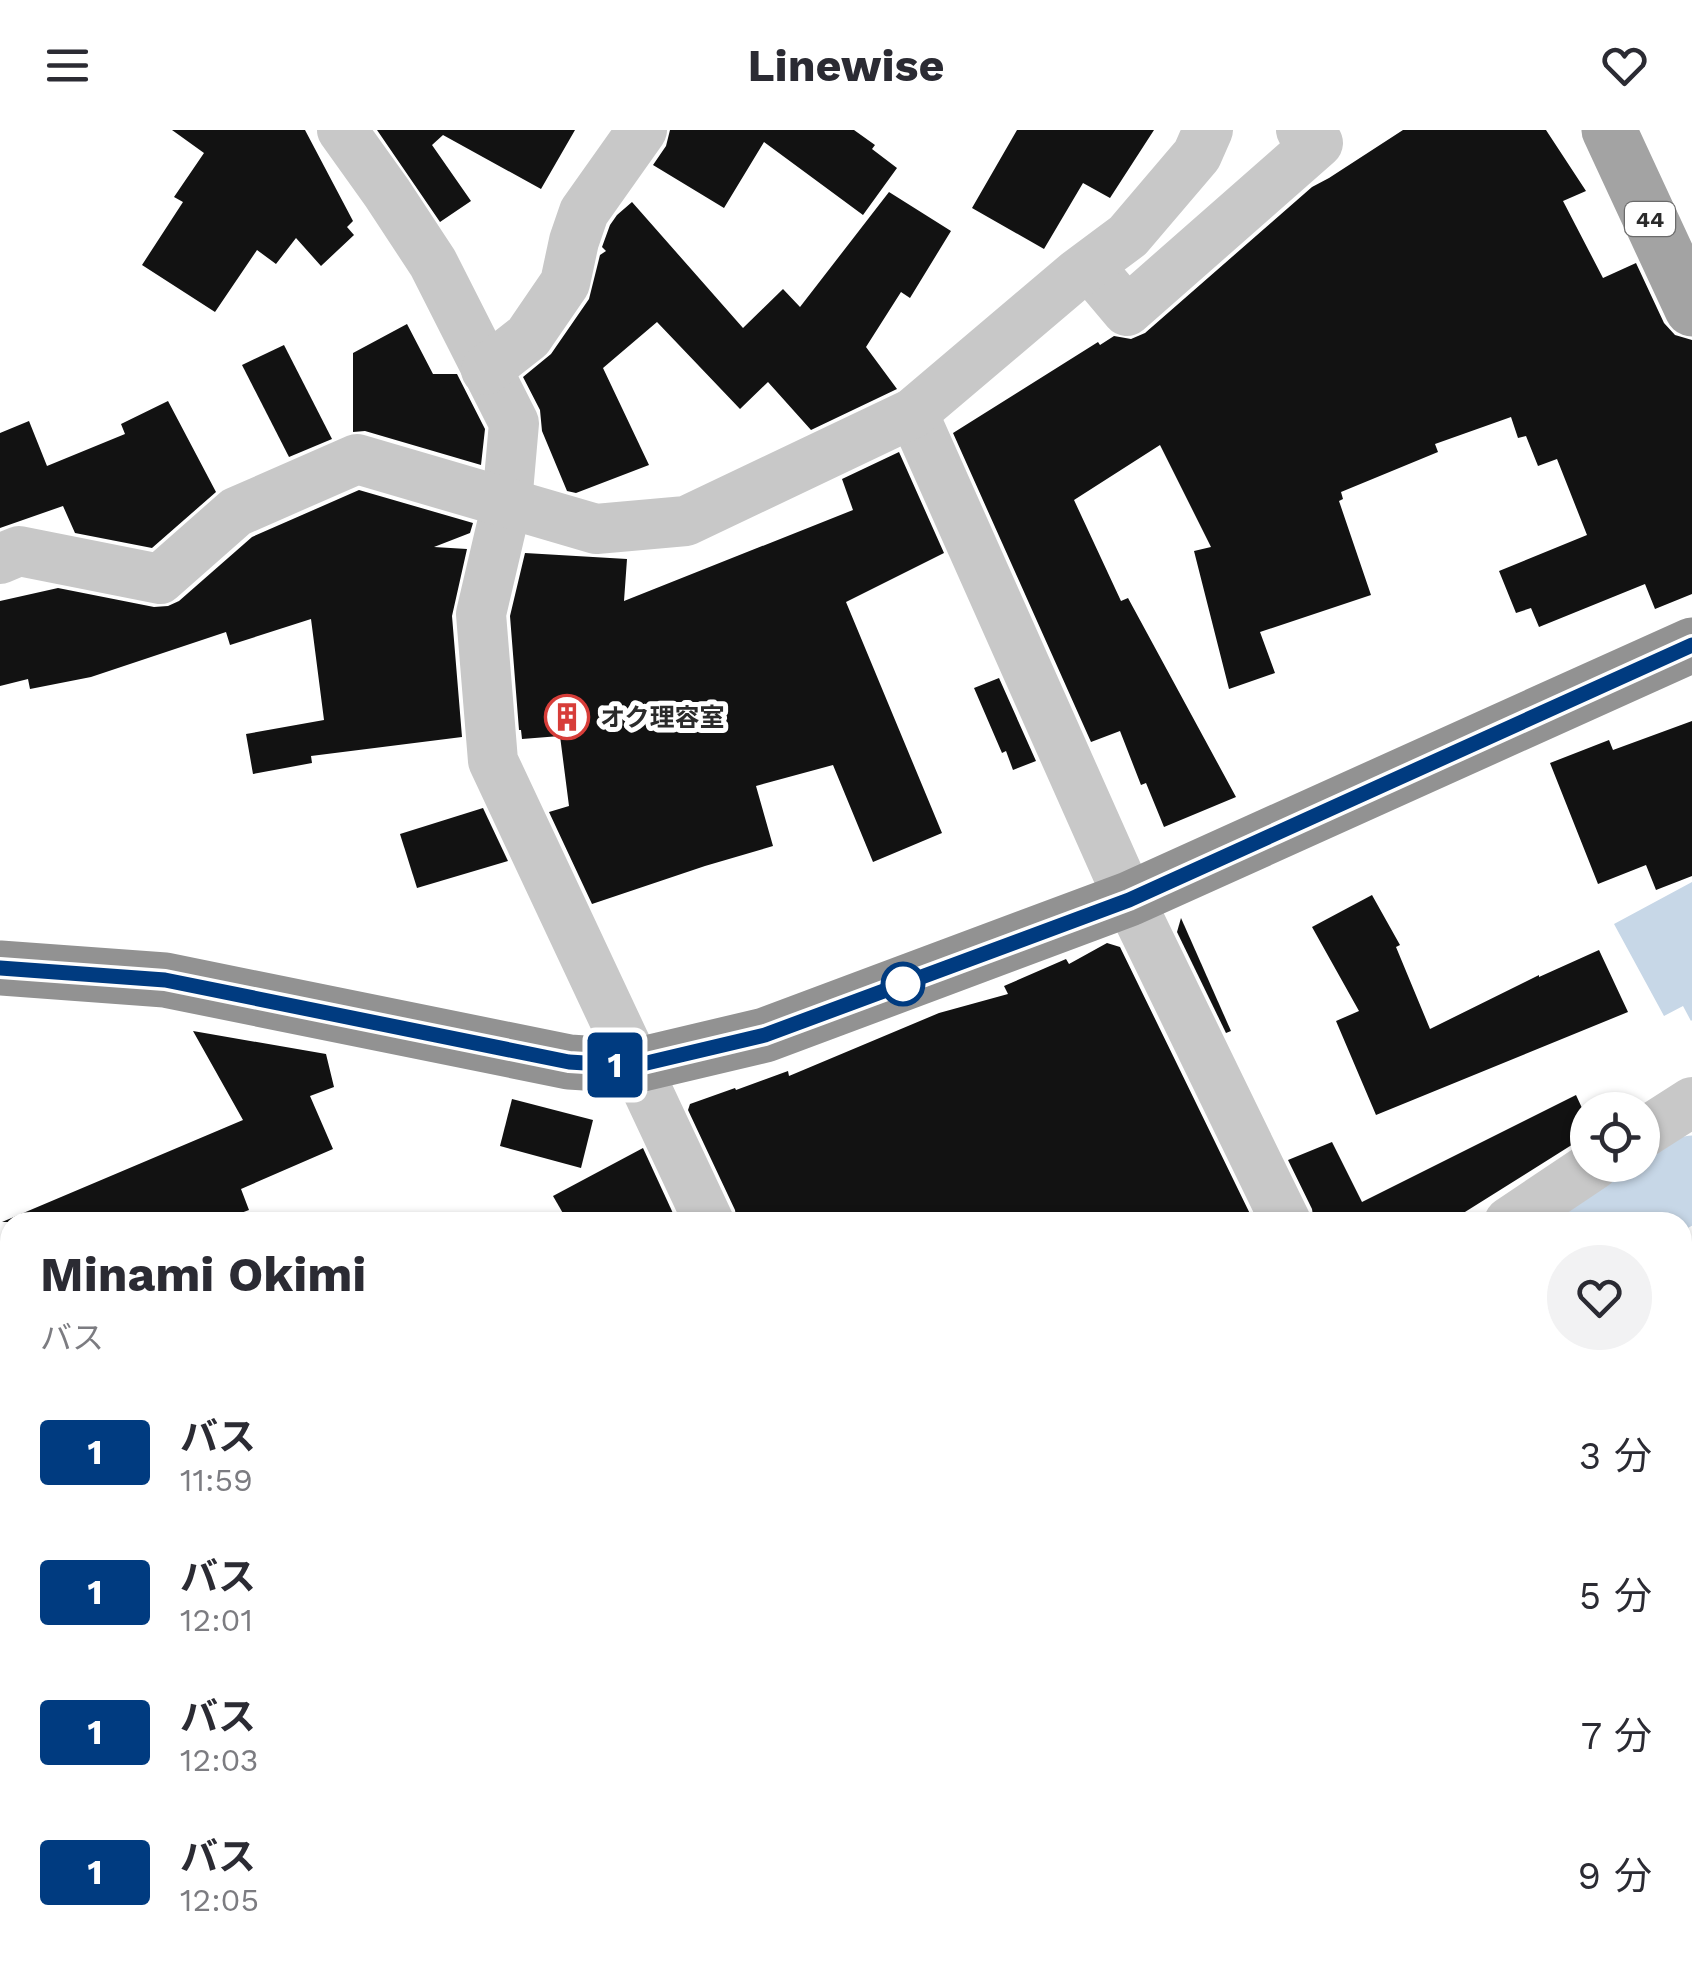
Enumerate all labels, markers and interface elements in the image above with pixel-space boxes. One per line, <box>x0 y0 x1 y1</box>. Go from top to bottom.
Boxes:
icon: menu <box>40 38 95 93</box>
icon: heart <box>1597 38 1652 93</box>
text: Linewise <box>748 39 945 92</box>
road number: 44 <box>1625 202 1675 236</box>
building icon: オク理容室 <box>544 694 590 740</box>
place label: オク理容室 <box>600 703 725 732</box>
unlabelled marker <box>882 963 924 1005</box>
line badge: 1 <box>582 1032 648 1098</box>
text: 1 <box>607 1044 623 1086</box>
map controls <box>1570 1092 1660 1182</box>
button: locate <box>1570 1092 1660 1182</box>
button: heart <box>1547 1245 1652 1350</box>
text: Minami Okimi <box>40 1246 366 1303</box>
text: バス <box>40 1319 104 1357</box>
text: バス <box>180 1415 256 1459</box>
text: 1 <box>87 1431 103 1473</box>
text: 3 分 <box>1579 1434 1652 1478</box>
text: 11:59 <box>180 1461 253 1499</box>
text: バス <box>180 1555 256 1599</box>
text: 1 <box>87 1571 103 1613</box>
text: 5 分 <box>1579 1574 1652 1618</box>
text: 12:01 <box>180 1601 253 1639</box>
text: バス <box>180 1695 256 1739</box>
text: 1 <box>87 1711 103 1753</box>
text: 7 分 <box>1581 1714 1652 1758</box>
text: 12:03 <box>180 1741 259 1779</box>
text: バス <box>180 1835 256 1879</box>
text: 1 <box>87 1851 103 1893</box>
text: 9 分 <box>1578 1854 1652 1898</box>
text: 12:05 <box>180 1881 259 1919</box>

